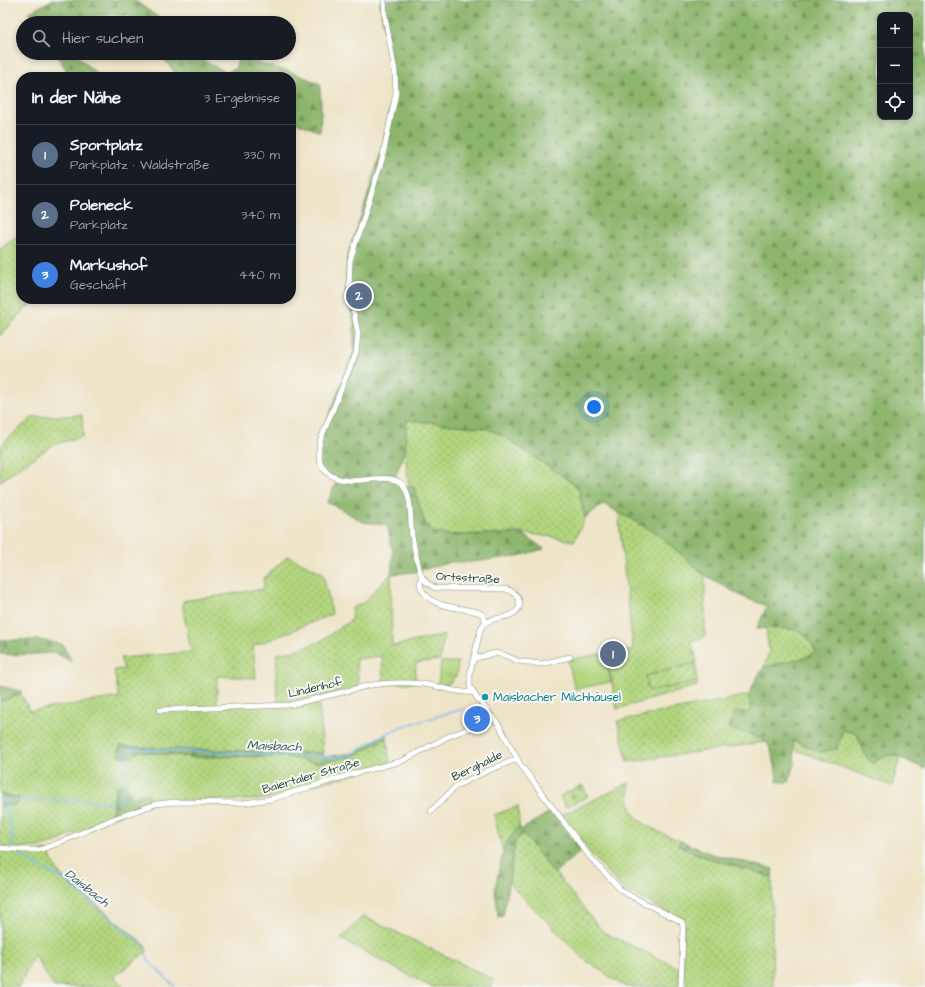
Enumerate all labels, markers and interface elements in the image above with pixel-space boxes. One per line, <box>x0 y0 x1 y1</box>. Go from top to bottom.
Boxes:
map controls <box>877 12 913 120</box>
button: + <box>877 12 913 48</box>
search box <box>16 16 296 60</box>
icon: search <box>30 27 52 49</box>
text: Hier suchen <box>62 28 143 49</box>
button: − <box>877 48 913 84</box>
button: locate <box>877 84 913 120</box>
text: In der Nähe <box>32 86 121 110</box>
text: 3 Ergebnisse <box>204 89 280 107</box>
text: Sportplatz <box>70 135 143 156</box>
text: 1 <box>44 146 46 164</box>
text: 330 m <box>243 146 280 164</box>
text: Parkplatz · Waldstraße <box>70 156 209 174</box>
text: Poleneck <box>70 195 133 216</box>
text: 2 <box>41 206 49 224</box>
text: 340 m <box>241 206 280 224</box>
text: Parkplatz <box>70 216 128 234</box>
text: Markushof <box>70 255 147 276</box>
text: 3 <box>42 266 48 284</box>
text: 440 m <box>239 266 280 284</box>
text: Geschäft <box>70 276 127 294</box>
pin: 2 <box>346 281 372 311</box>
your location <box>584 397 604 417</box>
street label: Ortsstraße <box>436 568 501 588</box>
pin: 1 <box>600 639 626 669</box>
street label: Lindenhof <box>286 673 344 702</box>
place label: Maisbacher Milchhäusel <box>493 689 621 706</box>
marker: Maisbacher Milchhäusel <box>480 692 490 702</box>
pin: 3 <box>464 704 490 734</box>
water label: Maisbach <box>246 736 302 756</box>
street label: Berghalde <box>449 746 506 786</box>
street label: Baiertaler Straße <box>260 754 362 798</box>
water label: Daisbach <box>61 865 114 911</box>

